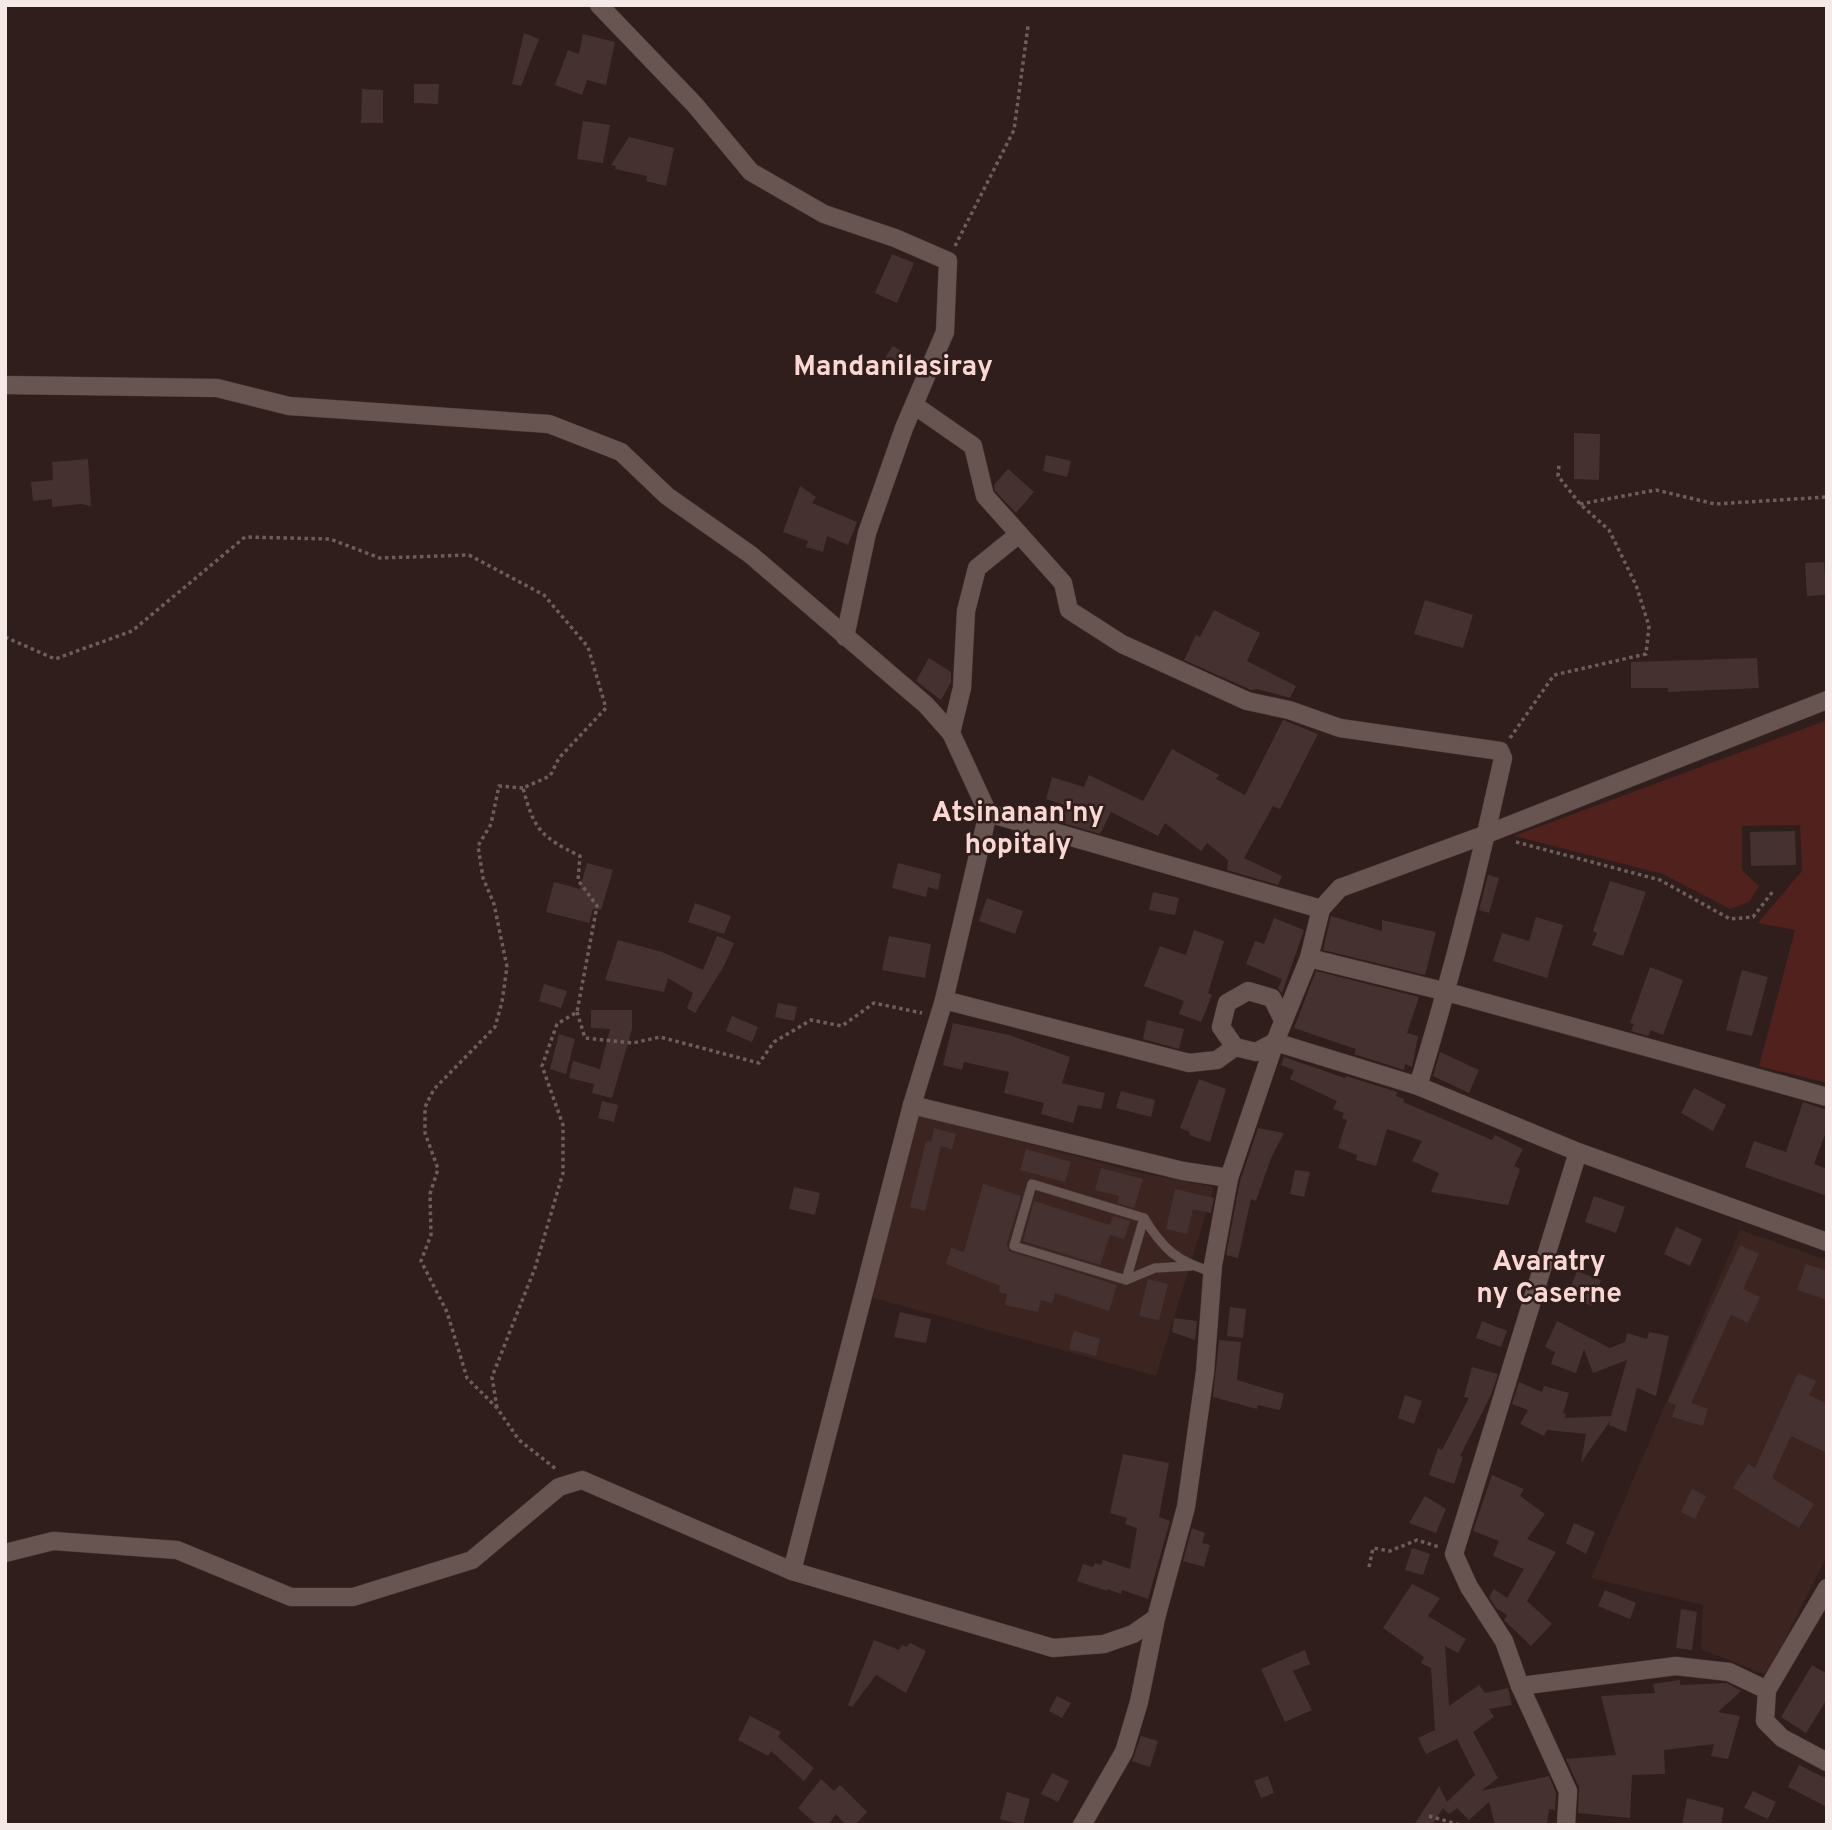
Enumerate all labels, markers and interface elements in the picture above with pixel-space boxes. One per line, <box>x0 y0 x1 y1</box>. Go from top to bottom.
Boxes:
district label: Mandanilasiray <box>793 350 993 386</box>
district label: Atsinanan'ny hopitaly <box>932 796 1104 864</box>
district label: Avaratry ny Caserne <box>1476 1245 1622 1313</box>

